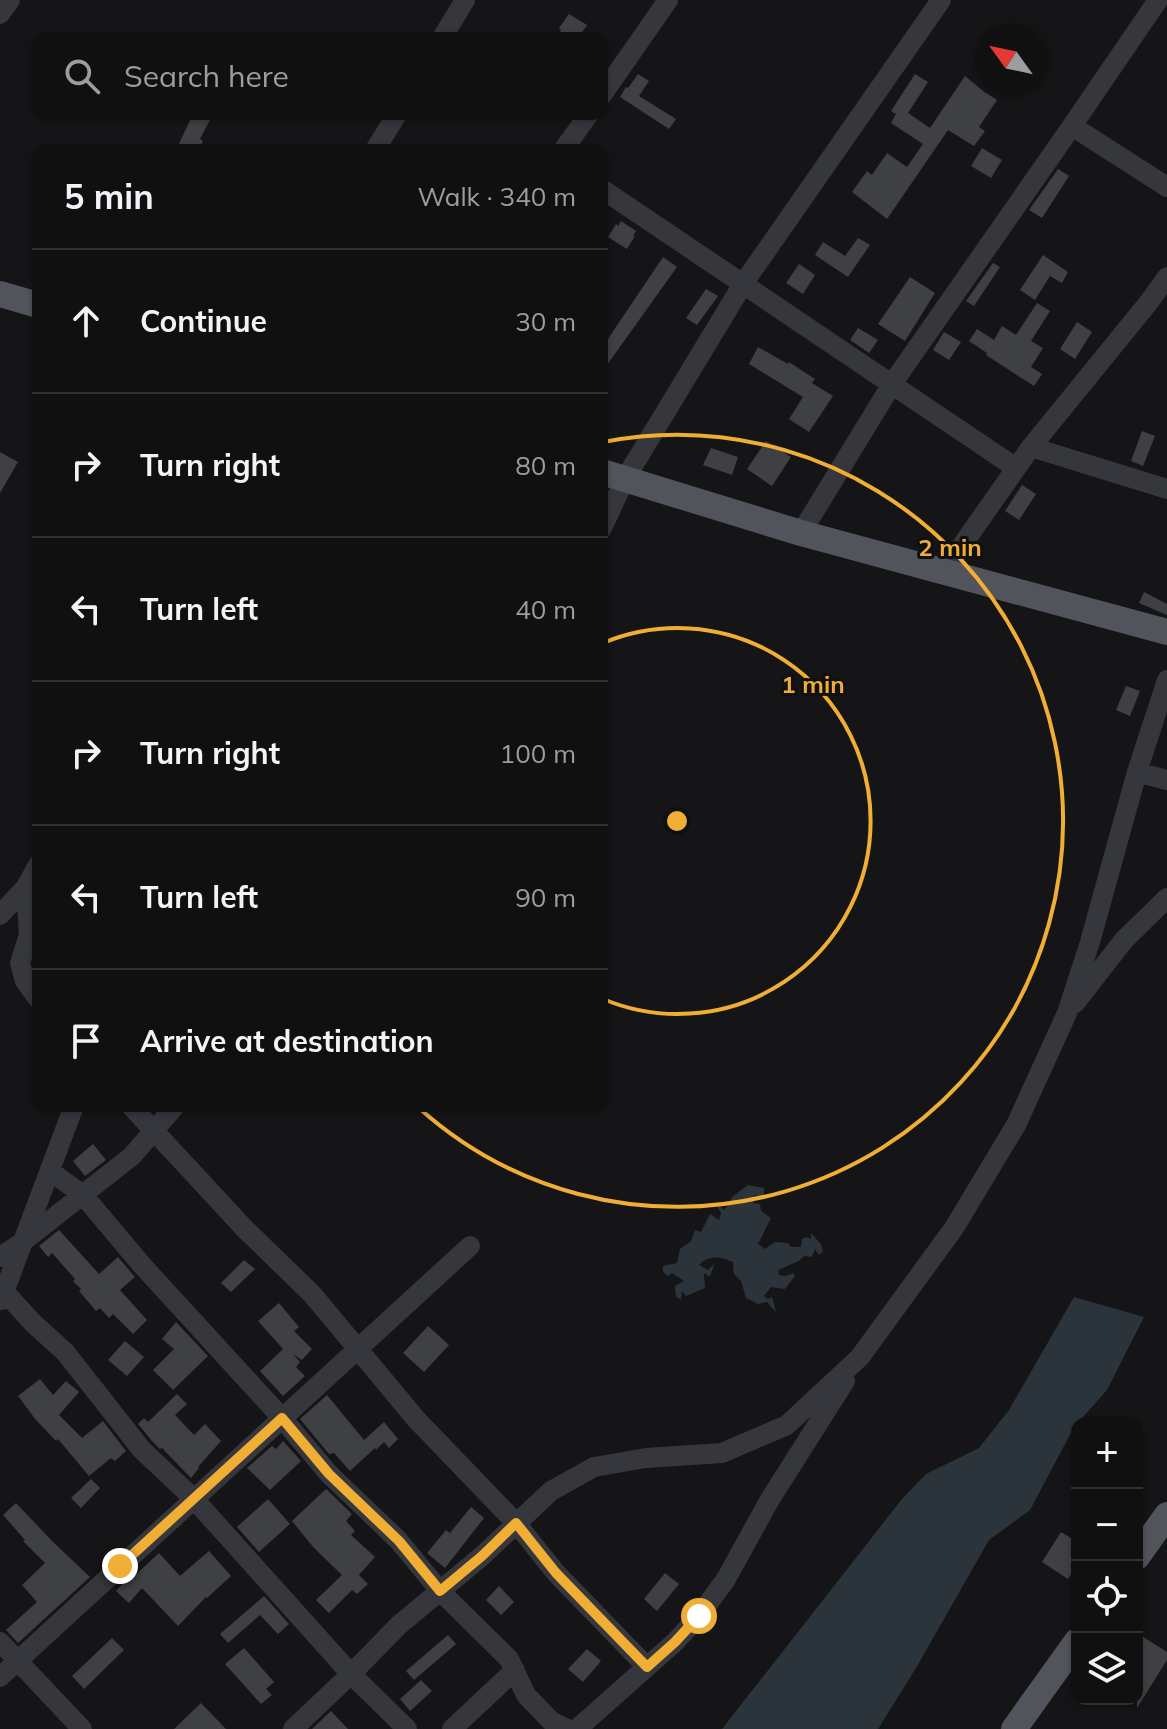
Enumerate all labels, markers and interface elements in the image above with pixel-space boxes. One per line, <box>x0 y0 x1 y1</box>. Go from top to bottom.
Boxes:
north arrow <box>975 24 1047 96</box>
search box <box>32 32 608 120</box>
icon: search <box>60 54 104 98</box>
text: Search here <box>124 57 289 95</box>
text: 5 min <box>64 175 154 218</box>
text: Walk · 340 m <box>417 180 576 213</box>
icon: ahead <box>64 299 108 343</box>
text: Continue <box>140 302 267 340</box>
text: 30 m <box>515 305 576 338</box>
icon: right <box>64 443 108 487</box>
text: Turn right <box>140 446 280 484</box>
text: 80 m <box>515 449 576 482</box>
text: 2 min <box>918 532 982 562</box>
icon: left <box>64 587 108 631</box>
text: Turn left <box>140 590 258 628</box>
text: 40 m <box>515 593 576 626</box>
text: 1 min <box>781 669 845 699</box>
icon: right <box>64 731 108 775</box>
text: Turn right <box>140 734 280 772</box>
text: 100 m <box>500 737 576 770</box>
centre of rings <box>663 807 691 835</box>
icon: left <box>64 875 108 919</box>
text: Turn left <box>140 878 258 916</box>
text: 90 m <box>515 881 576 914</box>
icon: arrive <box>64 1019 108 1063</box>
text: Arrive at destination <box>140 1022 434 1060</box>
map controls <box>1071 1417 1143 1705</box>
button: + <box>1071 1417 1143 1489</box>
button: − <box>1071 1489 1143 1561</box>
route end <box>102 1548 138 1584</box>
button: locate <box>1071 1561 1143 1633</box>
route start <box>681 1598 717 1634</box>
button: layers <box>1071 1633 1143 1705</box>

